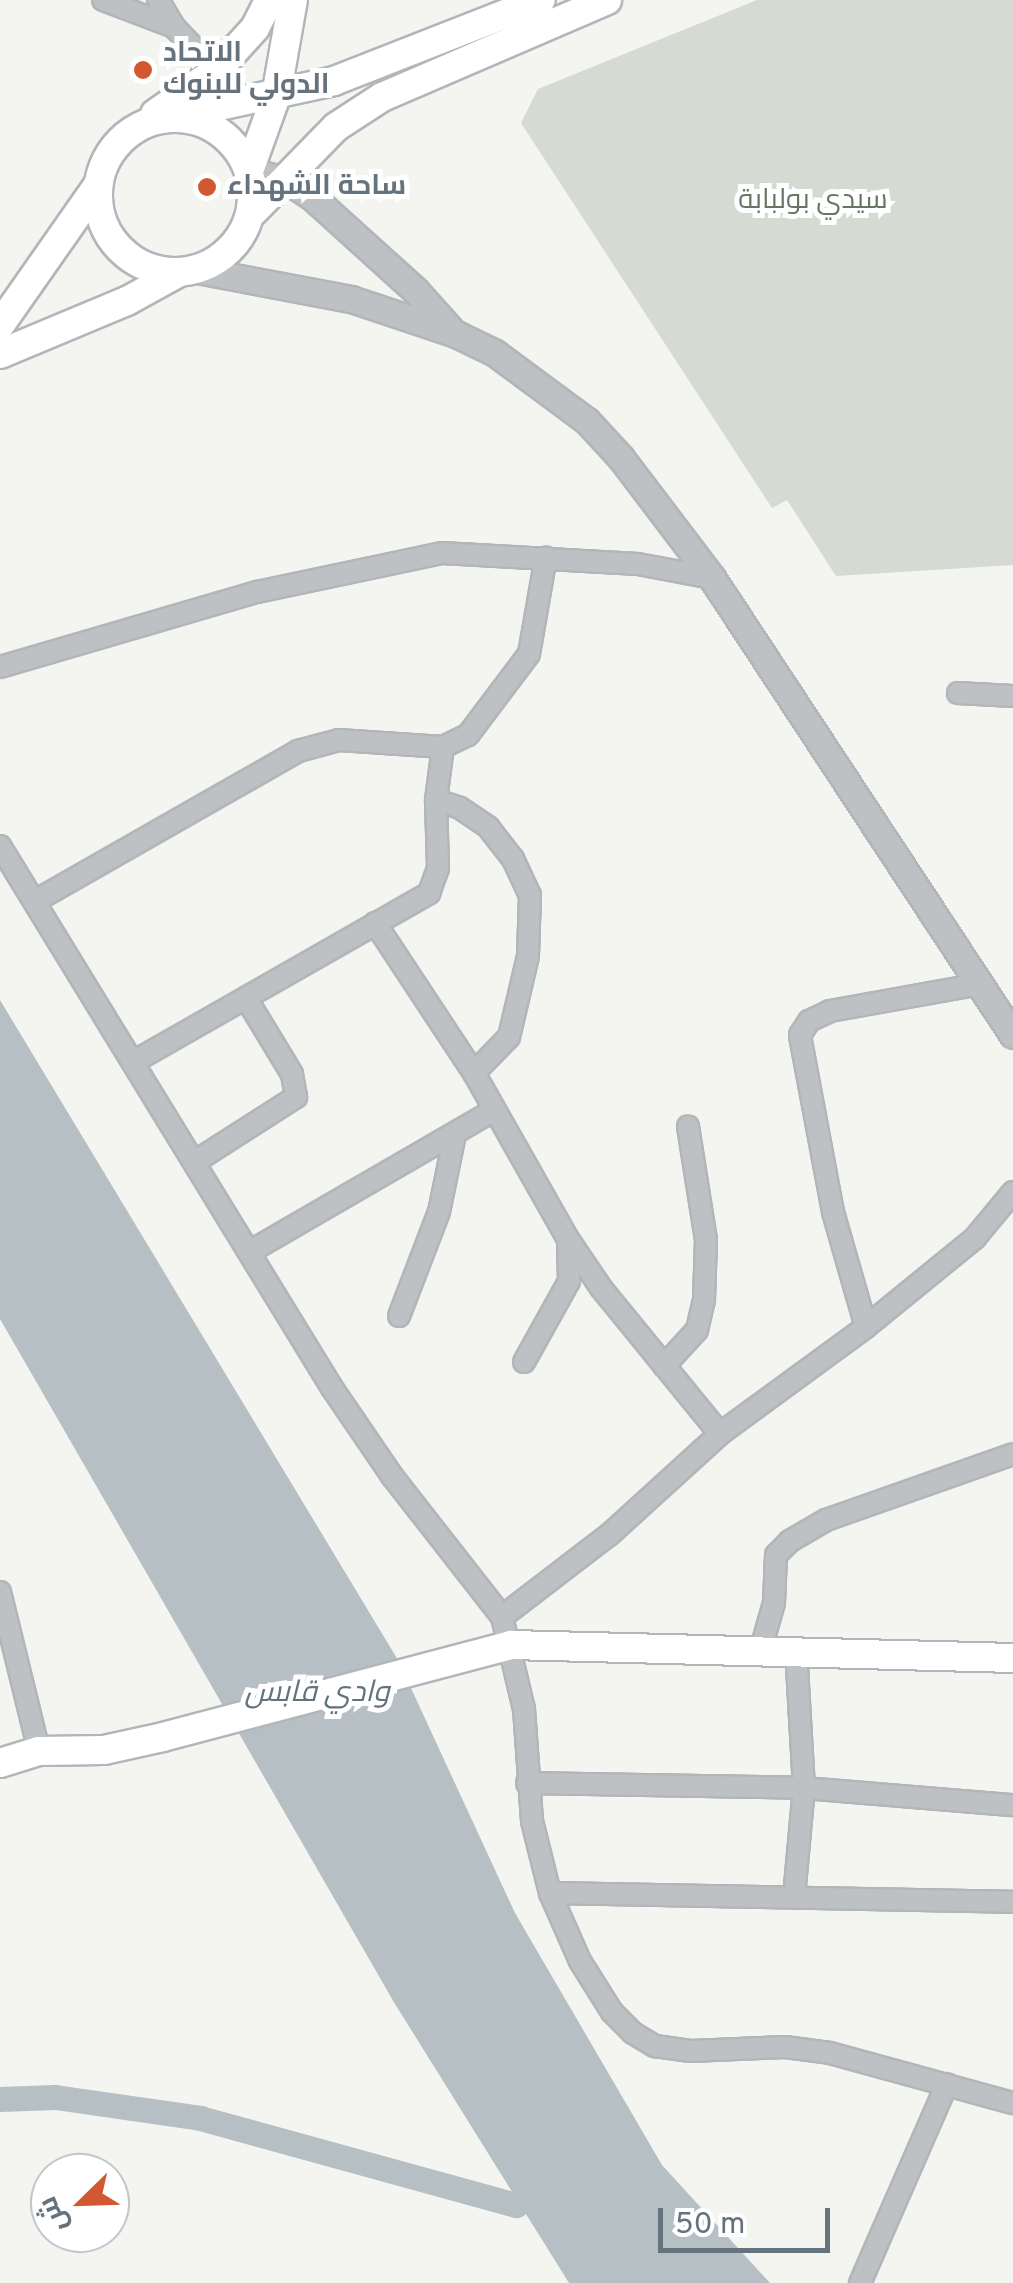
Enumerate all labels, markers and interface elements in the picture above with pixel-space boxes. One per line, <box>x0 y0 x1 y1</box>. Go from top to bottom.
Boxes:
place label: الاتحاد الدولي للبنوك <box>163 37 329 103</box>
marker: الاتحاد الدولي للبنوك <box>132 59 154 81</box>
place label: ساحة الشهداء <box>227 170 406 204</box>
marker: ساحة الشهداء <box>196 176 218 198</box>
park label: سيدي بولبابة <box>738 184 888 218</box>
water label: وادي قابس <box>244 1676 390 1712</box>
north arrow <box>30 2153 130 2253</box>
scale bar <box>663 2188 836 2250</box>
text: ش <box>31 2190 78 2238</box>
text: 50 m <box>675 2207 745 2244</box>

